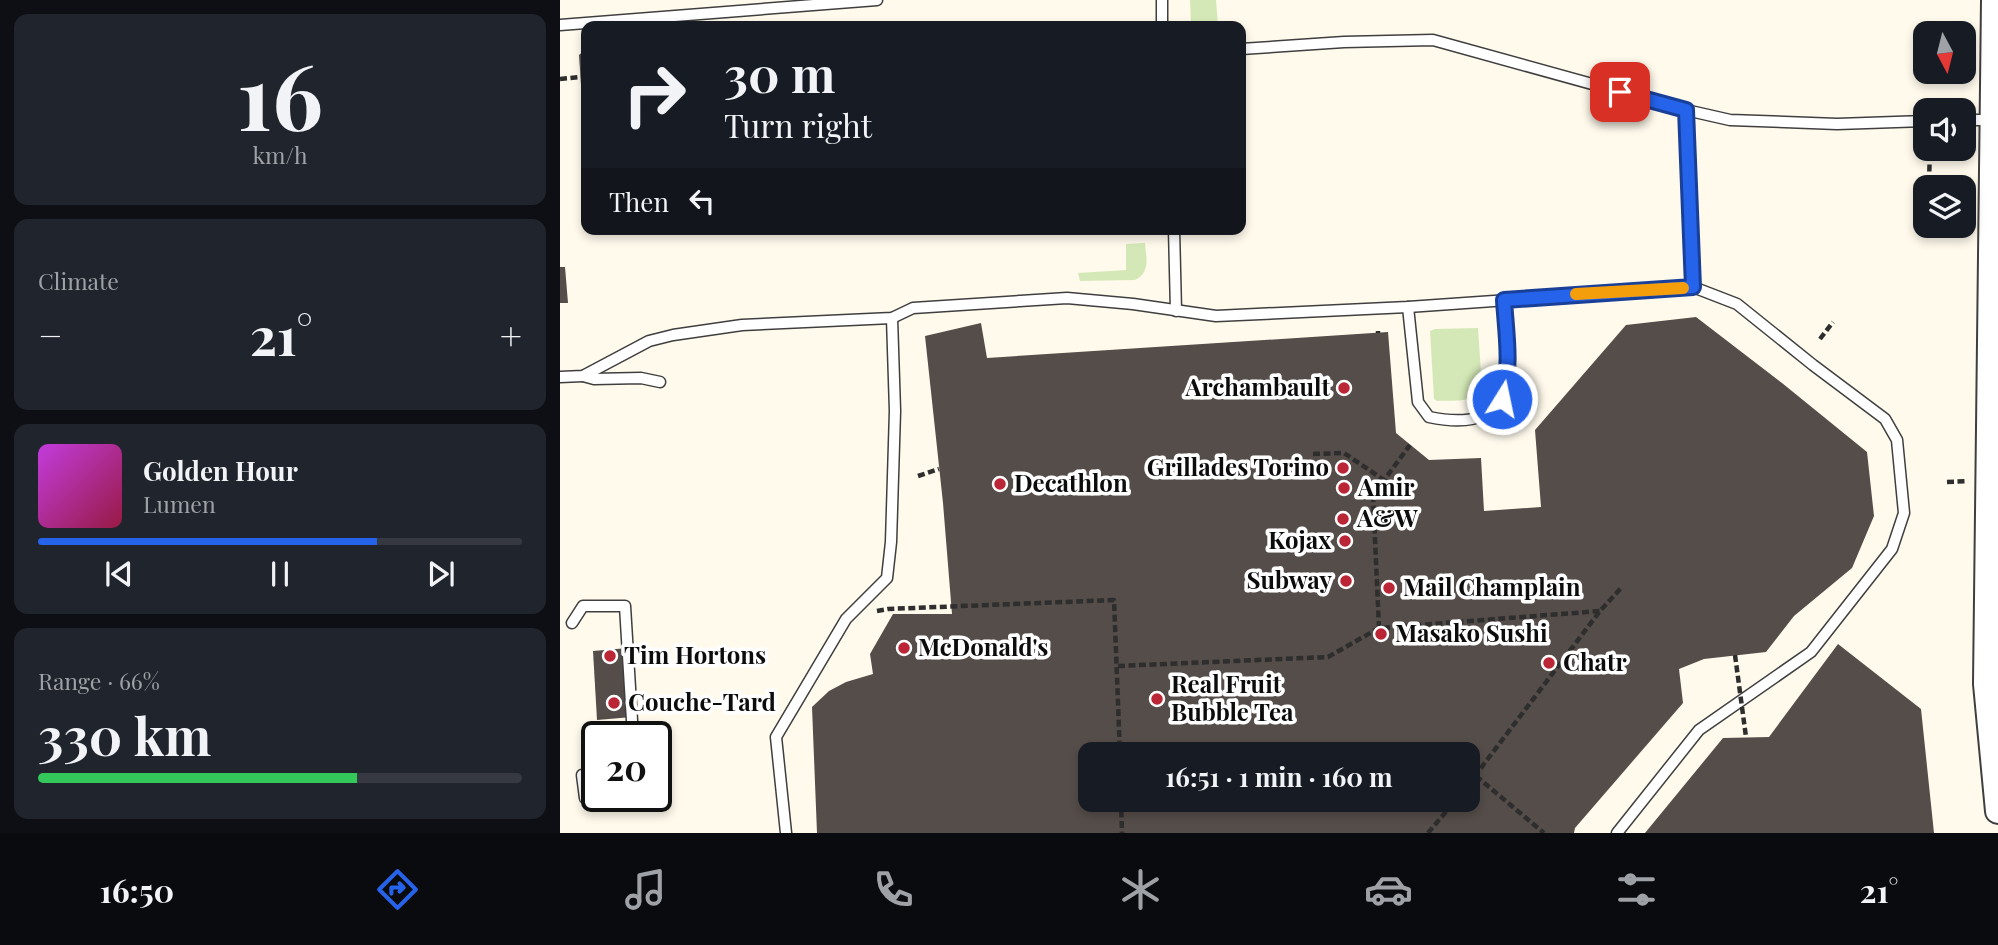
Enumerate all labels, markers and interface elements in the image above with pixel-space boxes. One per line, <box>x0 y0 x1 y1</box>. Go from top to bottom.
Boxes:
north arrow <box>1913 21 1976 84</box>
map controls <box>1913 21 1976 238</box>
text: 16 <box>237 33 323 154</box>
text: 30 m <box>724 40 835 105</box>
icon: right <box>609 49 700 140</box>
pin <box>1590 62 1650 122</box>
icon: arrive <box>1601 73 1639 111</box>
button: sound <box>1913 98 1976 161</box>
text: Turn right <box>724 103 872 146</box>
text: km/h <box>252 139 308 170</box>
button: layers <box>1913 175 1976 238</box>
icon: left <box>683 182 721 220</box>
text: Then <box>609 184 669 219</box>
text: Climate <box>38 265 119 296</box>
text: 21° <box>250 300 313 369</box>
text: − <box>38 309 63 360</box>
text: + <box>500 309 522 360</box>
position arrow <box>1465 362 1539 436</box>
place label: Archambault <box>1185 370 1331 402</box>
marker: Archambault <box>1336 380 1352 396</box>
place label: Grillades Torino <box>1147 450 1329 482</box>
text: Golden Hour <box>143 453 298 488</box>
marker: Grillades Torino <box>1335 460 1351 476</box>
place label: Decathlon <box>1014 466 1128 498</box>
place label: Amir <box>1357 470 1415 502</box>
marker: Decathlon <box>992 476 1008 492</box>
marker: Amir <box>1336 480 1352 496</box>
text: Lumen <box>143 488 216 519</box>
place label: A&W <box>1356 501 1419 533</box>
marker: A&W <box>1335 511 1351 527</box>
place label: Kojax <box>1268 523 1331 555</box>
marker: Kojax <box>1337 533 1353 549</box>
icon: previous <box>100 555 138 593</box>
icon: pause <box>261 555 299 593</box>
icon: next <box>422 555 460 593</box>
place label: Subway <box>1246 563 1333 595</box>
place label: Mail Champlain <box>1403 570 1581 602</box>
marker: Subway <box>1338 573 1354 589</box>
marker: Mail Champlain <box>1381 580 1397 596</box>
place label: Masako Sushi <box>1395 616 1548 648</box>
marker: Masako Sushi <box>1373 626 1389 642</box>
place label: McDonald's <box>918 630 1048 662</box>
place label: Tim Hortons <box>624 638 766 670</box>
marker: McDonald's <box>896 640 912 656</box>
place label: Chatr <box>1563 645 1627 677</box>
marker: Tim Hortons <box>602 648 618 664</box>
marker: Chatr <box>1541 655 1557 671</box>
text: Range · 66% <box>38 665 160 696</box>
place label: Real Fruit Bubble Tea <box>1171 667 1294 727</box>
place label: Couche-Tard <box>628 685 776 717</box>
marker: Real Fruit Bubble Tea <box>1149 691 1165 707</box>
marker: Couche-Tard <box>606 695 622 711</box>
text: 330 km <box>38 700 211 769</box>
speed limit sign: 20 <box>581 721 672 812</box>
text: 16:51 · 1 min · 160 m <box>1165 759 1393 794</box>
icon: directions <box>373 865 422 914</box>
icon: music <box>621 865 670 914</box>
icon: phone <box>869 865 918 914</box>
icon: climate <box>1116 865 1165 914</box>
icon: car <box>1364 865 1413 914</box>
icon: filters <box>1612 865 1661 914</box>
text: 16:50 <box>99 868 174 911</box>
text: 21° <box>1860 868 1899 911</box>

